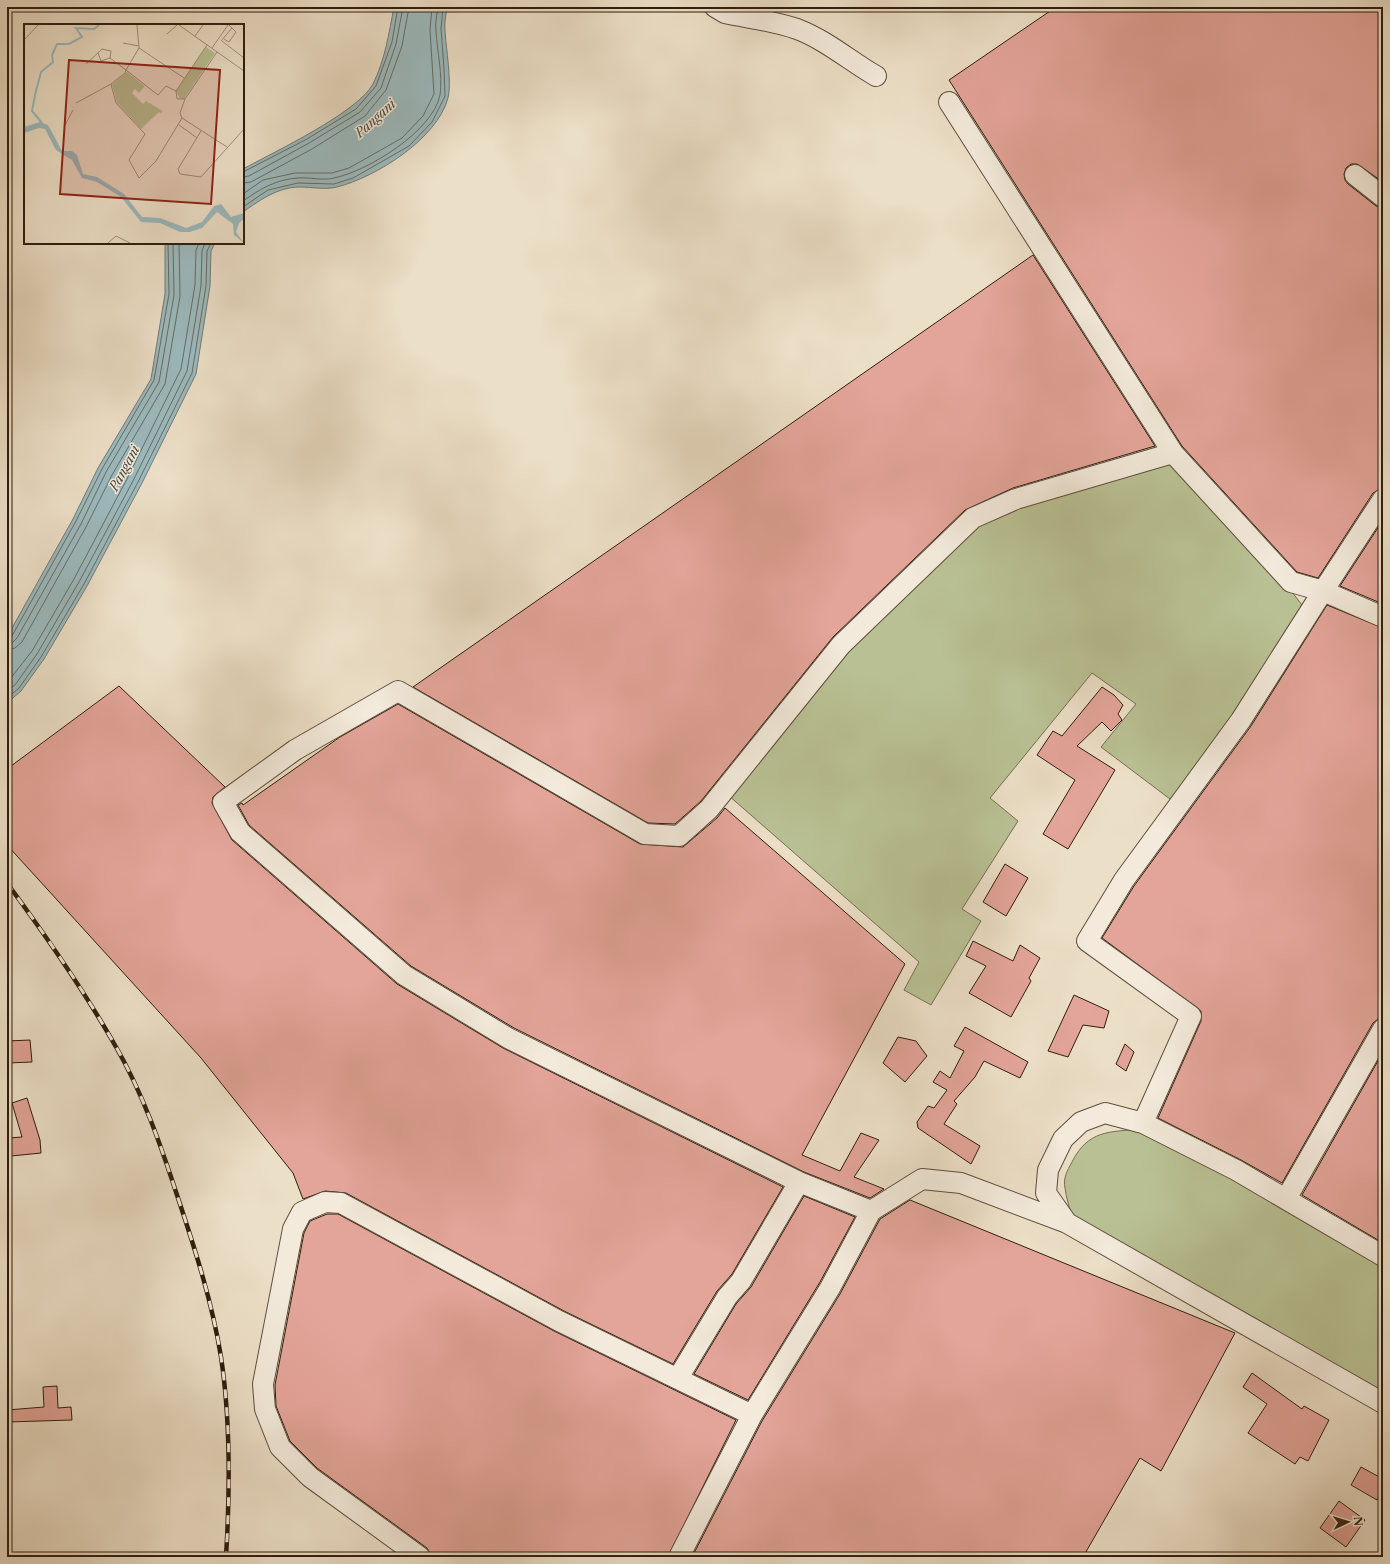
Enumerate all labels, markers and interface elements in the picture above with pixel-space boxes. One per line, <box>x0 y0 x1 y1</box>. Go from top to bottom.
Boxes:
inset map <box>24 24 244 244</box>
water label: Pangani <box>351 95 399 141</box>
water label: Pangani <box>105 442 143 494</box>
north arrow <box>1328 1502 1368 1542</box>
text: N <box>1351 1516 1365 1527</box>

